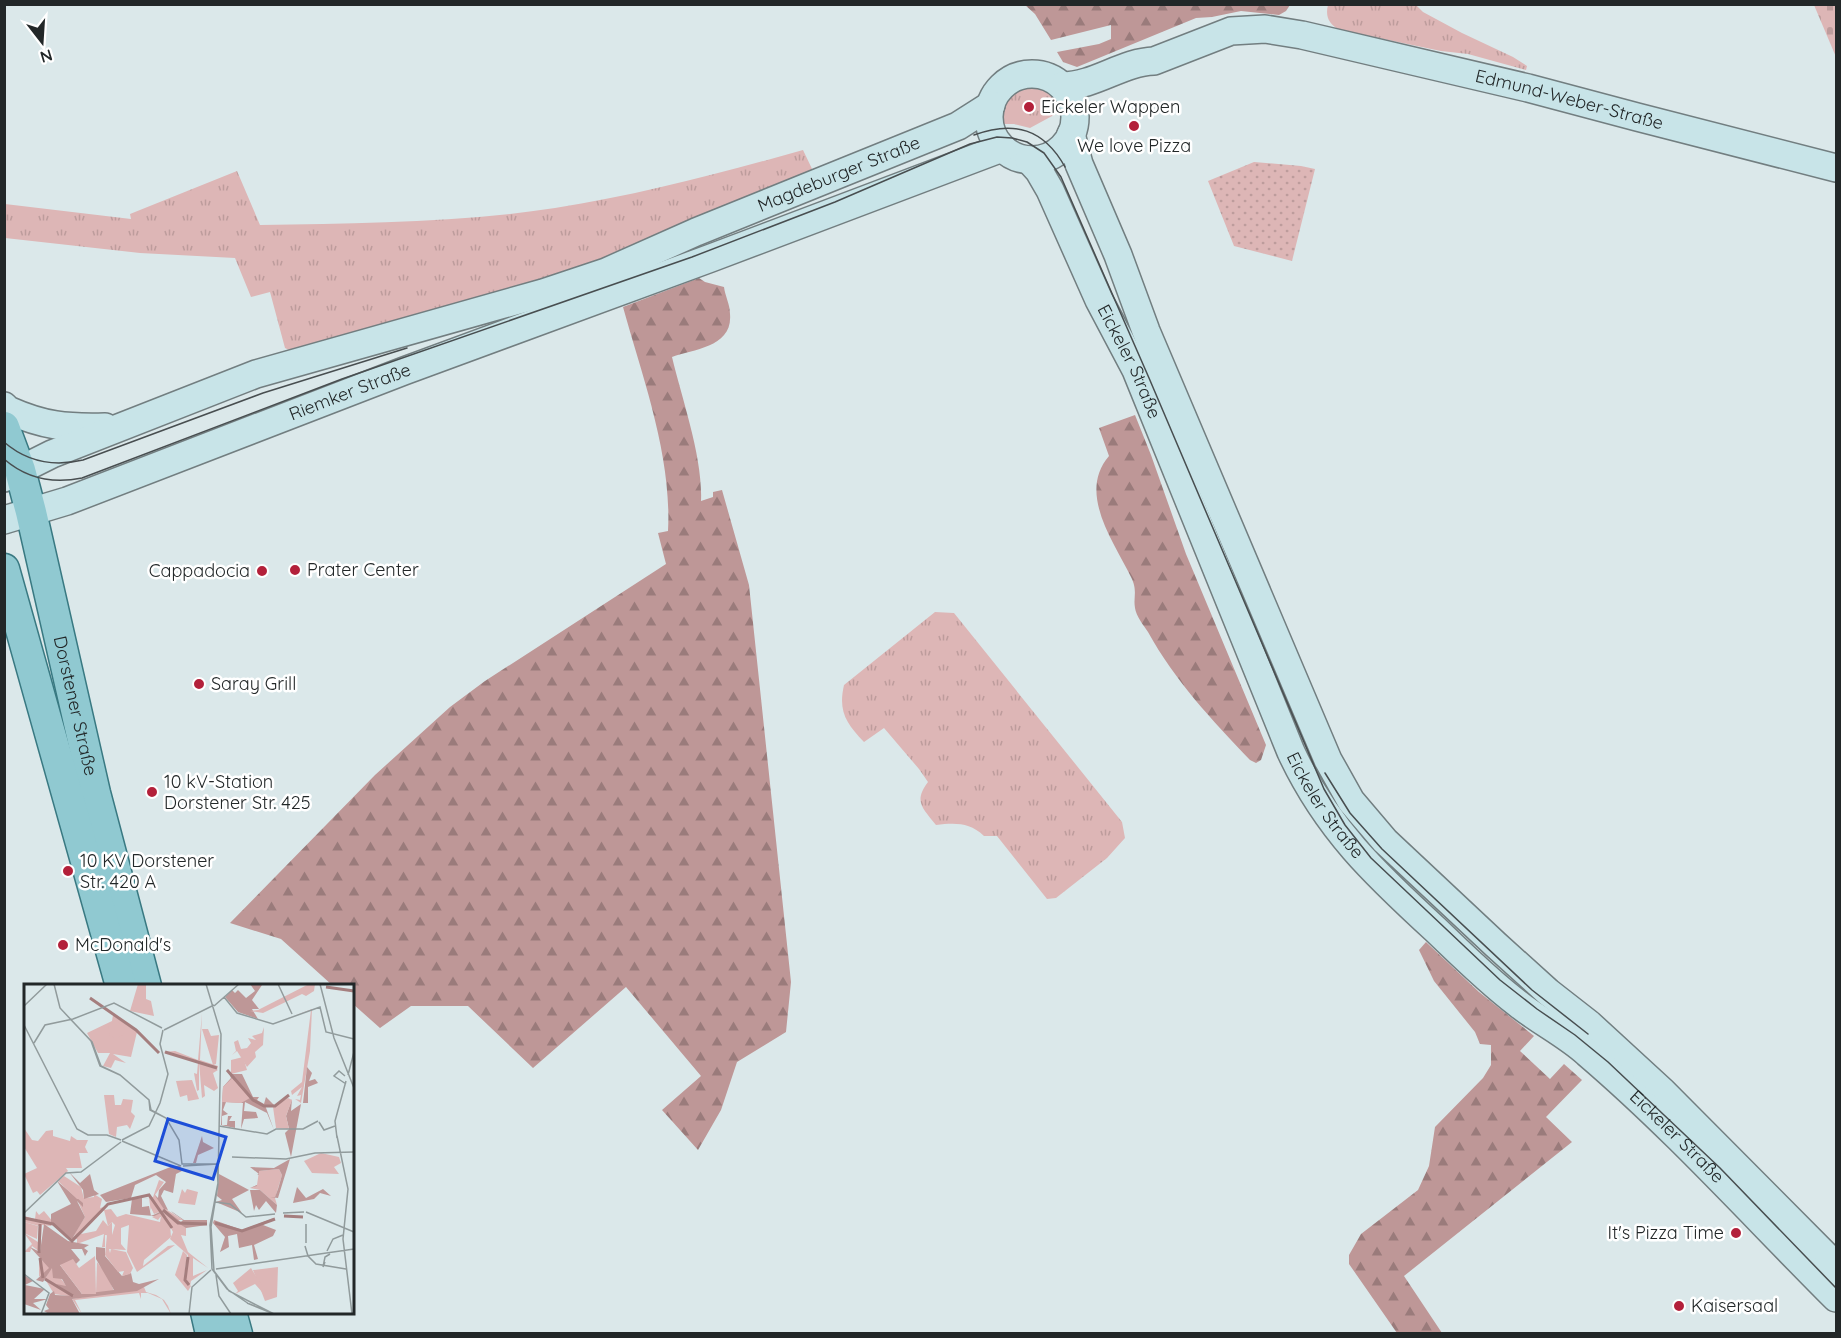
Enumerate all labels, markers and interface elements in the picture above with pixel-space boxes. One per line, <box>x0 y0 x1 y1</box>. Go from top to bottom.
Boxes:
north arrow <box>12 12 72 72</box>
text: N <box>38 45 55 68</box>
street label: Edmund-Weber-Straße <box>1473 64 1666 134</box>
place label: Eickeler Wappen <box>1041 95 1180 118</box>
marker: Eickeler Wappen <box>1022 100 1036 114</box>
marker: We love Pizza <box>1127 119 1141 133</box>
street label: Magdeburger Straße <box>754 131 923 217</box>
place label: We love Pizza <box>1077 134 1191 157</box>
street label: Eickeler Straße <box>1092 300 1166 422</box>
street label: Riemker Straße <box>285 358 414 425</box>
place label: Prater Center <box>307 558 419 581</box>
place label: Cappadocia <box>149 559 250 582</box>
marker: Prater Center <box>288 563 302 577</box>
marker: Cappadocia <box>255 564 269 578</box>
street label: Dorstener Straße <box>49 633 103 778</box>
place label: Saray Grill <box>211 672 296 695</box>
marker: Saray Grill <box>192 677 206 691</box>
street label: Eickeler Straße <box>1282 748 1369 863</box>
place label: 10 kV-Station Dorstener Str. 425 <box>164 770 311 814</box>
marker: 10 kV-Station Dorstener Str. 425 <box>145 785 159 799</box>
place label: 10 KV Dorstener Str. 420 A <box>80 849 214 893</box>
marker: 10 KV Dorstener Str. 420 A <box>61 864 75 878</box>
place label: McDonald's <box>75 933 171 956</box>
marker: McDonald's <box>56 938 70 952</box>
inset map <box>24 984 354 1314</box>
street label: Eickeler Straße <box>1625 1085 1729 1188</box>
place label: It's Pizza Time <box>1608 1221 1724 1244</box>
marker: It's Pizza Time <box>1729 1226 1743 1240</box>
place label: Kaisersaal <box>1691 1294 1778 1317</box>
marker: Kaisersaal <box>1672 1299 1686 1313</box>

